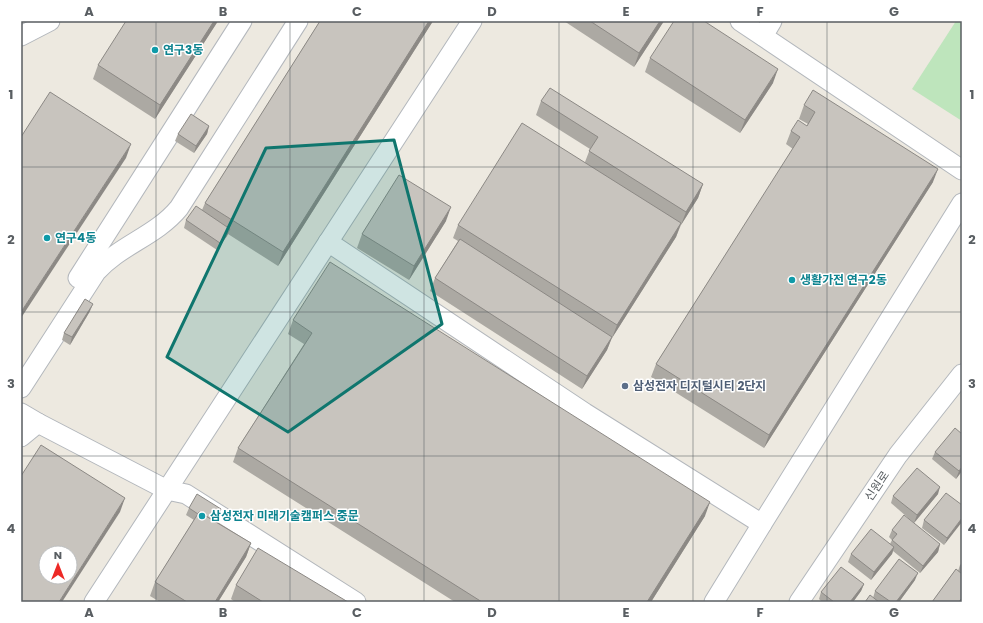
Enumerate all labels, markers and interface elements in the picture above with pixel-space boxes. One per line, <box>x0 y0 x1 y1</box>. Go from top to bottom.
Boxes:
text: A <box>84 2 94 21</box>
text: B <box>219 2 228 21</box>
text: C <box>352 2 362 21</box>
text: D <box>487 2 497 21</box>
text: E <box>622 2 630 21</box>
text: F <box>756 2 764 21</box>
text: G <box>889 2 899 21</box>
place label: 연구3동 <box>163 41 203 58</box>
marker: 연구3동 <box>150 45 160 55</box>
text: 1 <box>9 85 13 104</box>
text: 1 <box>970 85 974 104</box>
place label: 연구4동 <box>55 229 96 246</box>
text: 2 <box>7 230 15 249</box>
text: 2 <box>968 230 976 249</box>
marker: 연구4동 <box>42 233 52 243</box>
place label: 생활가전 연구2동 <box>800 271 887 288</box>
marker: 생활가전 연구2동 <box>787 275 797 285</box>
text: 3 <box>7 374 15 393</box>
text: 3 <box>968 374 976 393</box>
place label: 삼성전자 디지털시티 2단지 <box>633 377 766 394</box>
marker: 삼성전자 디지털시티 2단지 <box>620 381 630 391</box>
street label: 신원로 <box>860 467 893 504</box>
place label: 삼성전자 미래기술캠퍼스 중문 <box>210 507 359 524</box>
marker: 삼성전자 미래기술캠퍼스 중문 <box>197 511 207 521</box>
text: 4 <box>7 519 16 538</box>
text: 4 <box>968 519 977 538</box>
north arrow <box>38 545 78 585</box>
text: N <box>54 547 62 563</box>
text: A <box>84 603 94 622</box>
text: B <box>219 603 228 622</box>
text: C <box>352 603 362 622</box>
text: D <box>487 603 497 622</box>
text: E <box>622 603 630 622</box>
text: F <box>756 603 764 622</box>
text: G <box>889 603 899 622</box>

